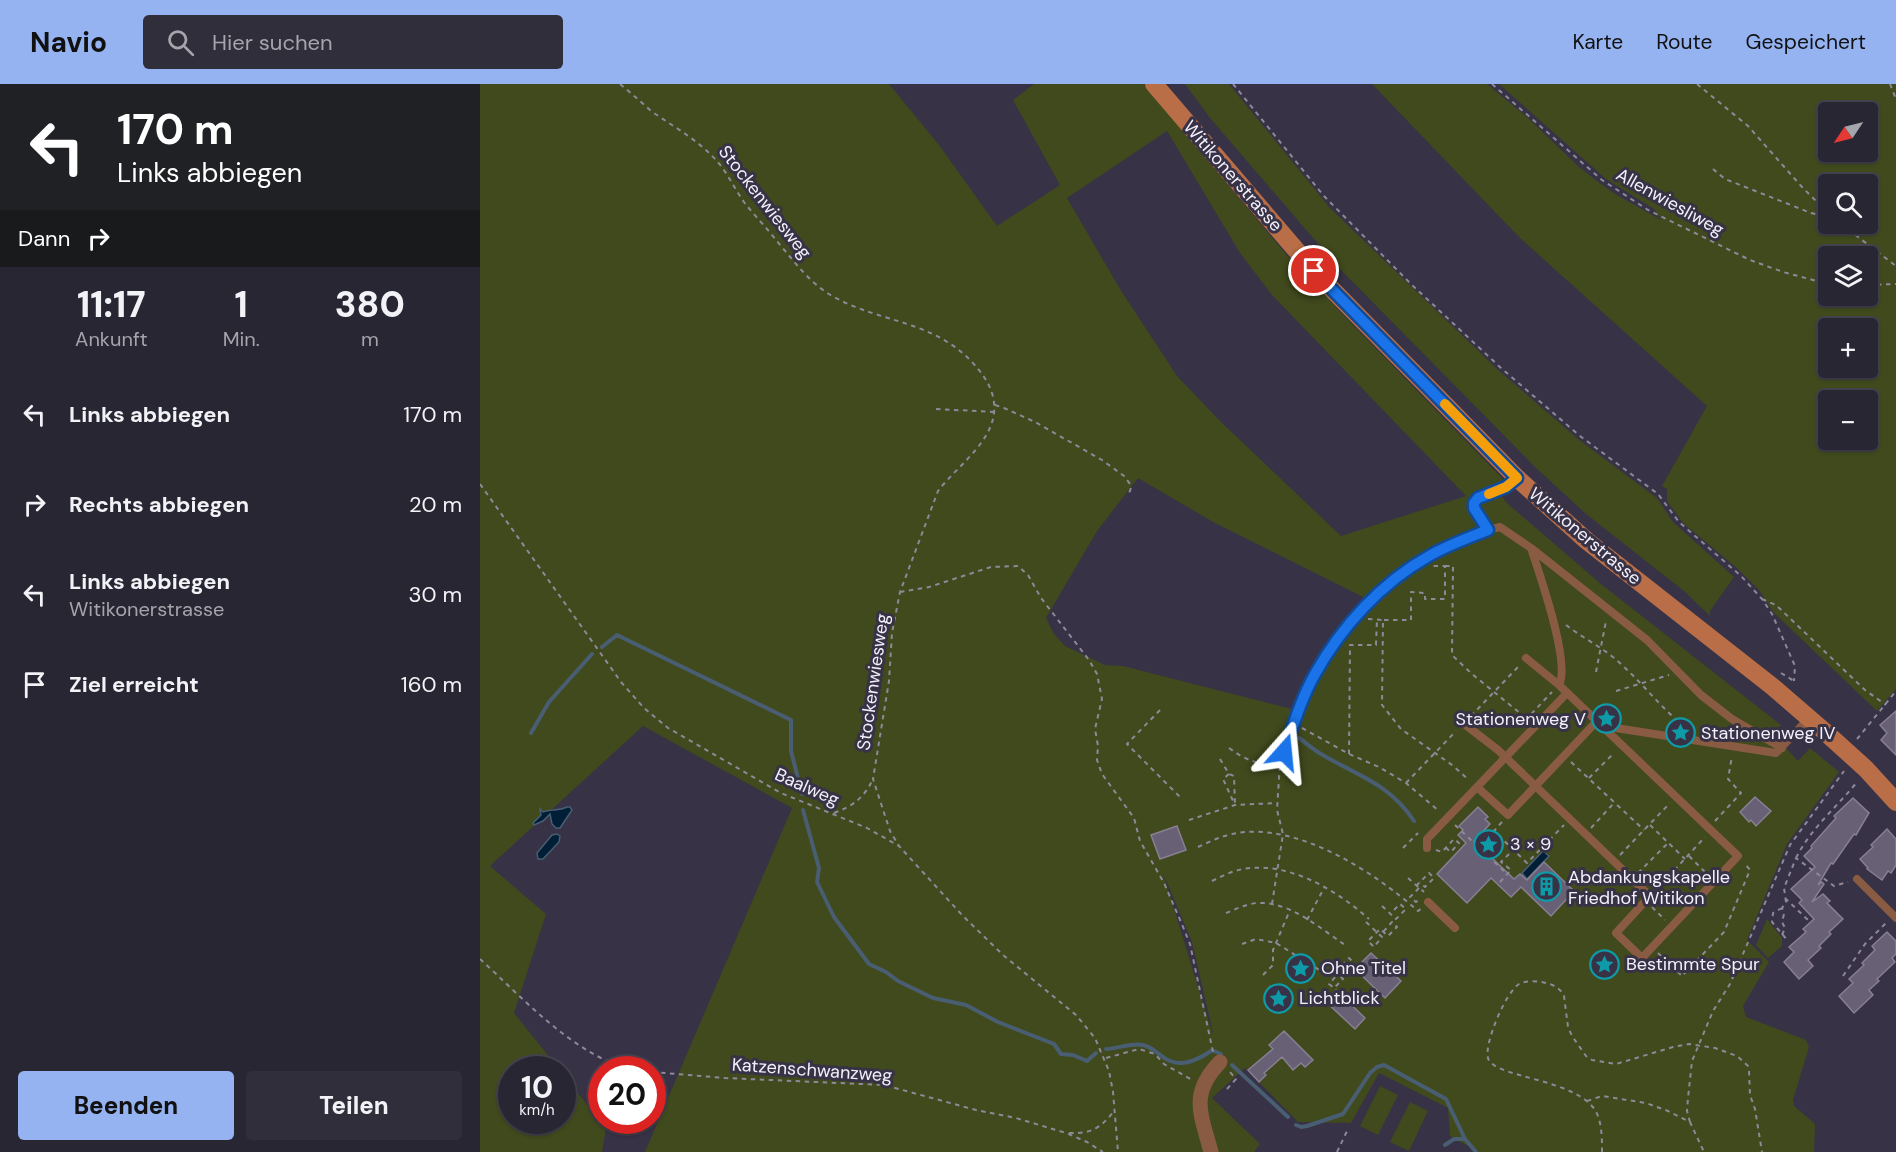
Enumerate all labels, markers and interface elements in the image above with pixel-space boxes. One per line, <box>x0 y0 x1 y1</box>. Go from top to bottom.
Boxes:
search box <box>143 15 563 69</box>
text: Navio <box>30 24 107 61</box>
icon: search <box>164 26 197 59</box>
text: Hier suchen <box>212 28 333 57</box>
text: Karte <box>1572 28 1623 56</box>
text: Route <box>1656 28 1712 56</box>
text: Gespeichert <box>1745 28 1866 56</box>
text: 170 m <box>117 102 234 157</box>
north arrow <box>1818 102 1878 162</box>
map controls <box>1818 102 1878 450</box>
icon: left <box>18 108 96 186</box>
street label: Witikonerstrasse <box>1178 115 1288 237</box>
street label: Stockenwiesweg <box>713 140 817 264</box>
text: Links abbiegen <box>117 155 302 190</box>
street label: Allenwiesliweg <box>1612 162 1728 242</box>
button: search <box>1818 174 1878 234</box>
icon: right <box>82 222 115 255</box>
text: Dann <box>18 224 70 253</box>
pin <box>1288 245 1339 296</box>
button: layers <box>1818 246 1878 306</box>
icon: arrive <box>1297 254 1330 287</box>
text: 11:17 <box>77 281 146 328</box>
text: 1 <box>235 281 248 328</box>
text: 380 <box>335 281 405 328</box>
button: + <box>1818 318 1878 378</box>
text: Ankunft <box>75 326 148 352</box>
text: Min. <box>223 326 260 352</box>
text: m <box>361 326 379 352</box>
button: − <box>1818 390 1878 450</box>
icon: left <box>18 398 51 431</box>
text: Links abbiegen <box>69 400 230 429</box>
text: 170 m <box>403 400 462 429</box>
street label: Witikonerstrasse <box>1524 482 1646 590</box>
icon: right <box>18 488 51 521</box>
text: Rechts abbiegen <box>69 490 249 519</box>
text: 20 m <box>409 490 462 519</box>
text: Links abbiegen <box>69 567 230 596</box>
icon: left <box>18 578 51 611</box>
text: 30 m <box>408 580 462 609</box>
text: Witikonerstrasse <box>69 596 224 622</box>
street label: Stockenwiesweg <box>852 612 894 752</box>
icon: arrive <box>18 668 51 701</box>
text: Ziel erreicht <box>69 670 199 699</box>
text: 160 m <box>401 670 462 699</box>
place icon: Stationenweg V <box>1591 703 1623 735</box>
place label: Stationenweg V <box>1456 707 1586 731</box>
place icon: Stationenweg IV <box>1664 717 1696 749</box>
position arrow <box>1252 720 1316 784</box>
place label: Stationenweg IV <box>1701 721 1836 745</box>
street label: Baalweg <box>771 762 843 812</box>
place icon: 3 × 9 <box>1473 828 1505 860</box>
place label: 3 × 9 <box>1510 832 1551 856</box>
place label: Abdankungskapelle Friedhof Witikon <box>1568 865 1730 910</box>
building icon: Abdankungskapelle Friedhof Witikon <box>1531 871 1563 903</box>
place icon: Bestimmte Spur <box>1589 948 1621 980</box>
place icon: Ohne Titel <box>1284 952 1316 984</box>
place label: Bestimmte Spur <box>1626 952 1760 976</box>
place label: Ohne Titel <box>1321 956 1406 980</box>
place icon: Lichtblick <box>1262 982 1294 1014</box>
place label: Lichtblick <box>1299 986 1379 1010</box>
street label: Katzenschwanzweg <box>731 1052 893 1088</box>
speed limit sign: 20 <box>588 1056 666 1134</box>
text: 10 <box>521 1068 553 1107</box>
button: Beenden <box>18 1071 234 1140</box>
button: Teilen <box>246 1071 462 1140</box>
text: km/h <box>519 1100 555 1120</box>

